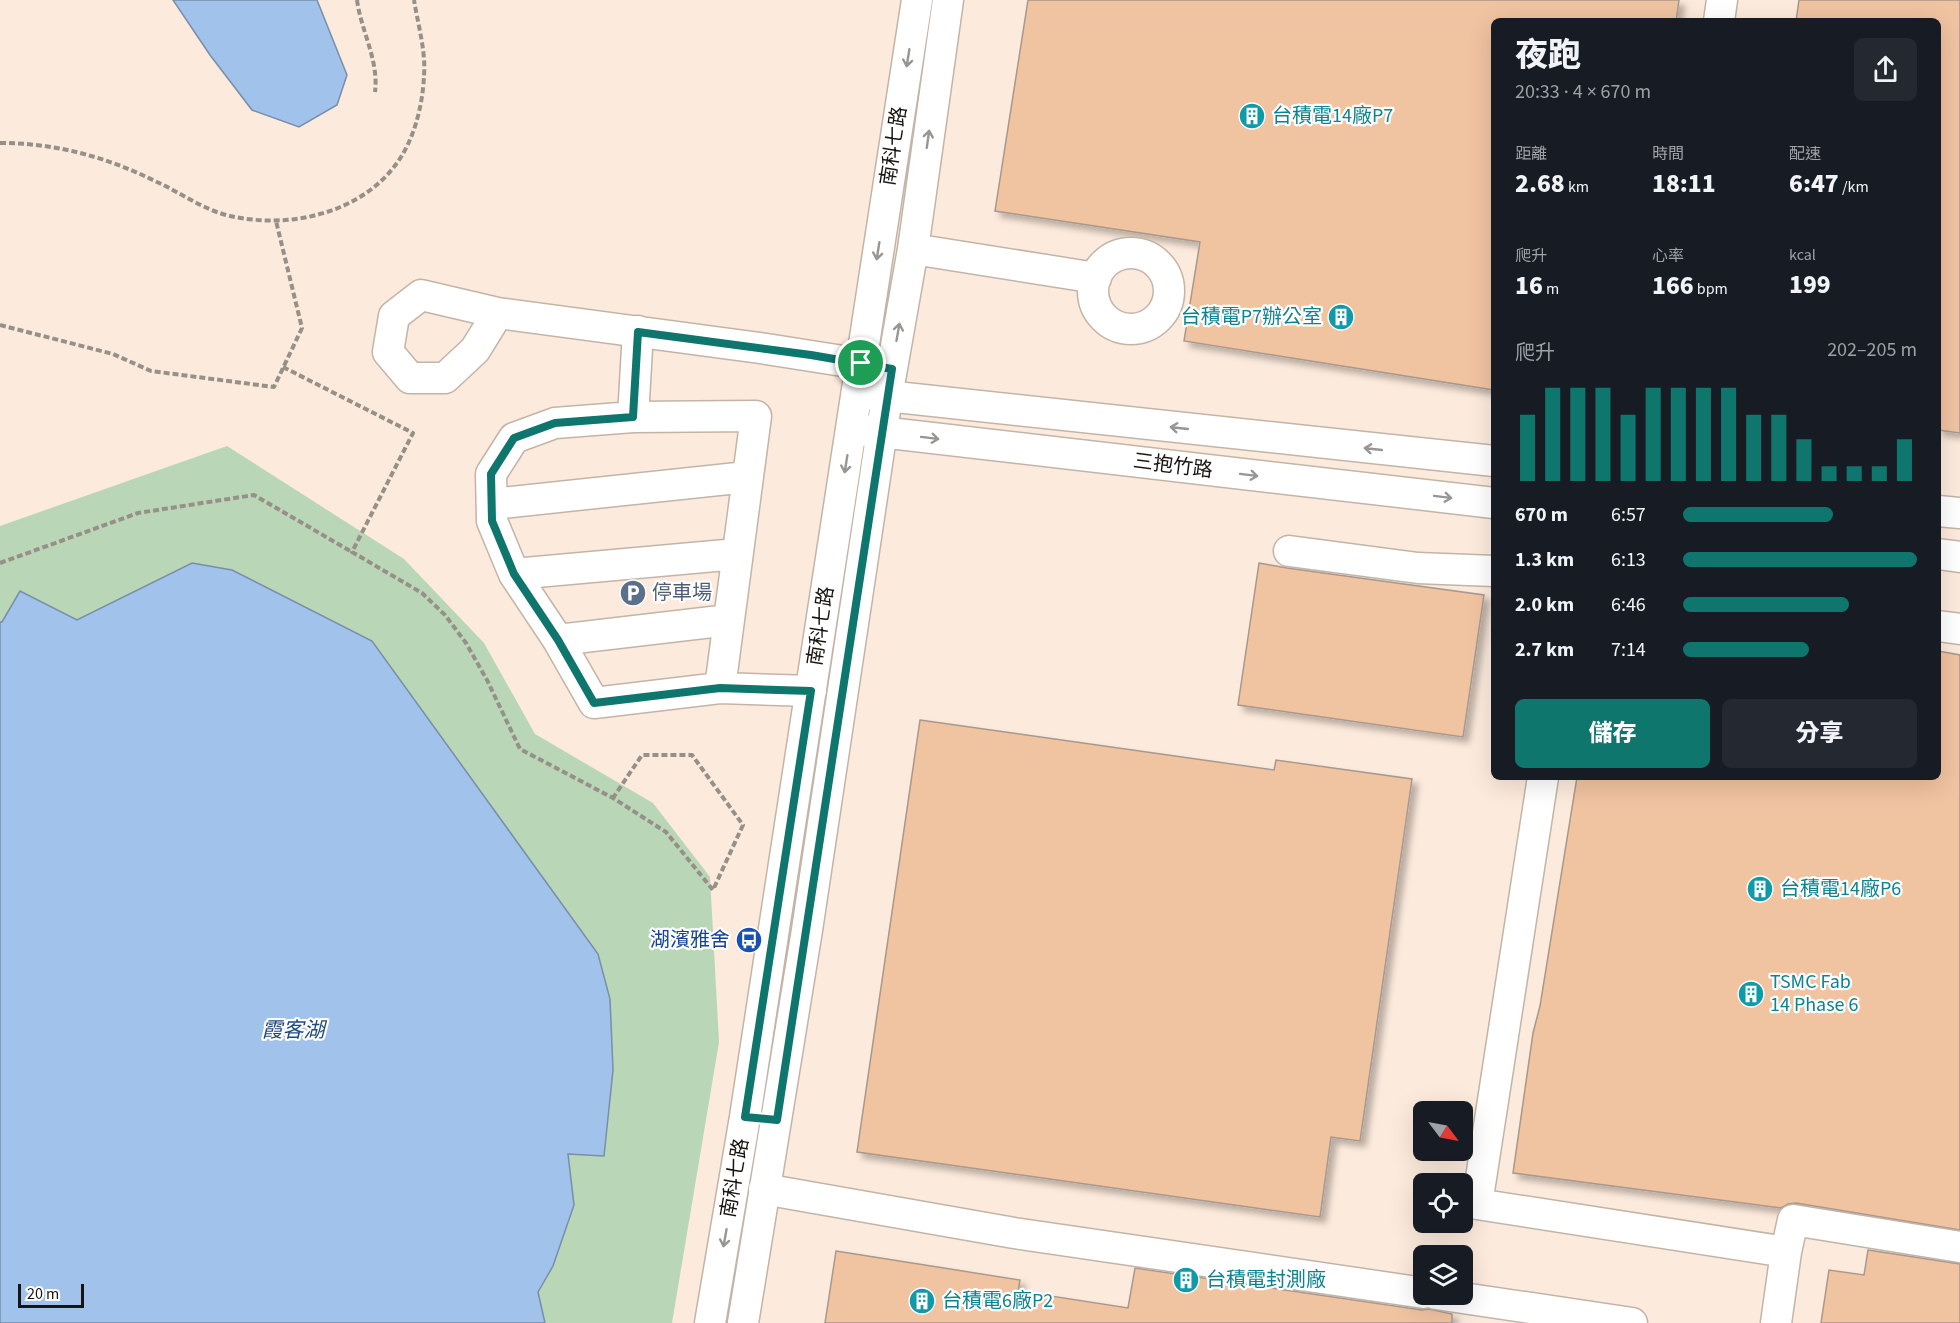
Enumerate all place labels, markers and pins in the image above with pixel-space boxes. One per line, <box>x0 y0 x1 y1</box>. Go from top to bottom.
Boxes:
building icon: 台積電14廠P7 <box>1237 101 1267 131</box>
place label: 台積電14廠P7 <box>1272 102 1393 130</box>
building icon: 台積電P7辦公室 <box>1326 302 1356 332</box>
place label: 台積電P7辦公室 <box>1181 303 1322 331</box>
pin <box>835 337 886 388</box>
parking icon: 停車場 <box>618 578 648 608</box>
place label: 停車場 <box>652 579 712 607</box>
building icon: 台積電14廠P6 <box>1745 874 1775 904</box>
place label: 台積電14廠P6 <box>1780 875 1901 903</box>
bus stop icon: 湖濱雅舍 <box>734 925 764 955</box>
place label: 湖濱雅舍 <box>650 926 730 954</box>
place label: TSMC Fab 14 Phase 6 <box>1770 968 1858 1019</box>
building icon: TSMC Fab 14 Phase 6 <box>1736 979 1766 1009</box>
building icon: 台積電封測廠 <box>1171 1265 1201 1295</box>
place label: 台積電封測廠 <box>1206 1266 1326 1294</box>
building icon: 台積電6廠P2 <box>907 1286 937 1316</box>
place label: 台積電6廠P2 <box>942 1287 1053 1315</box>

